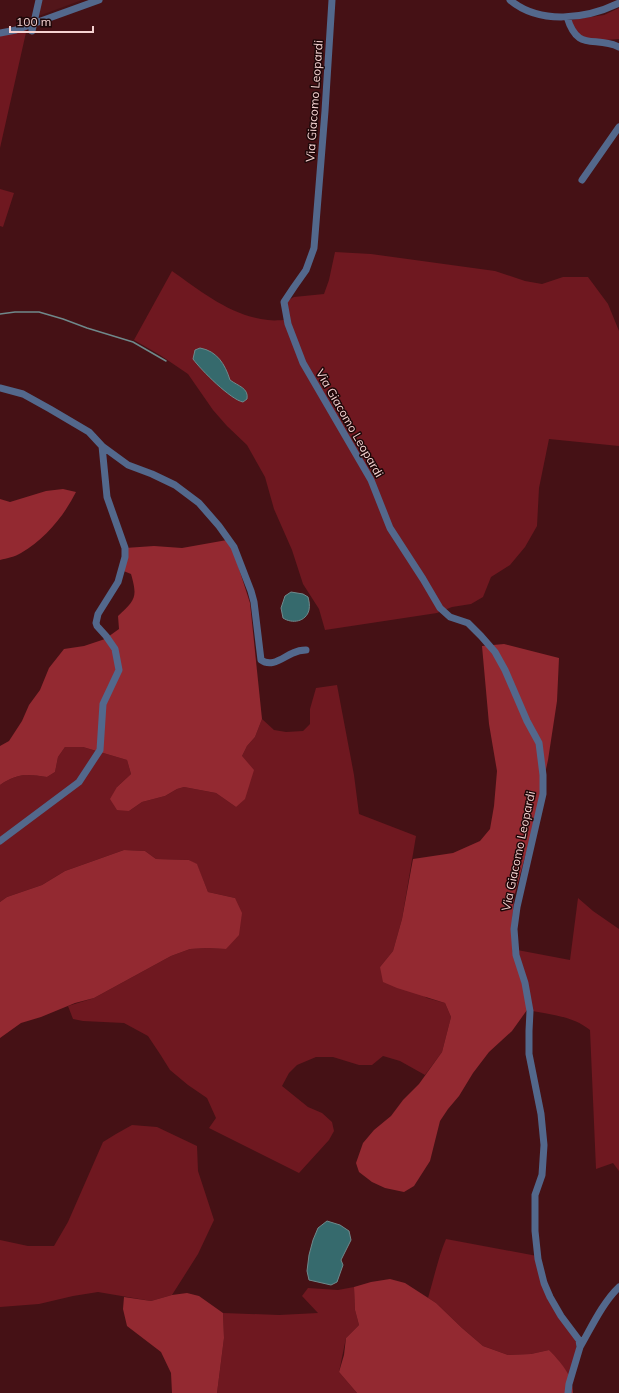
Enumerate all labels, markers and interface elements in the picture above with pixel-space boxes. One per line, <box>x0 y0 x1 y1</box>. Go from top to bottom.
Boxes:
scale bar <box>10 8 93 34</box>
text: 100 m <box>16 14 51 29</box>
street label: Via Giacomo Leopardi <box>302 39 326 162</box>
street label: Via Giacomo Leopardi <box>313 366 387 480</box>
street label: Via Giacomo Leopardi <box>498 790 538 912</box>

